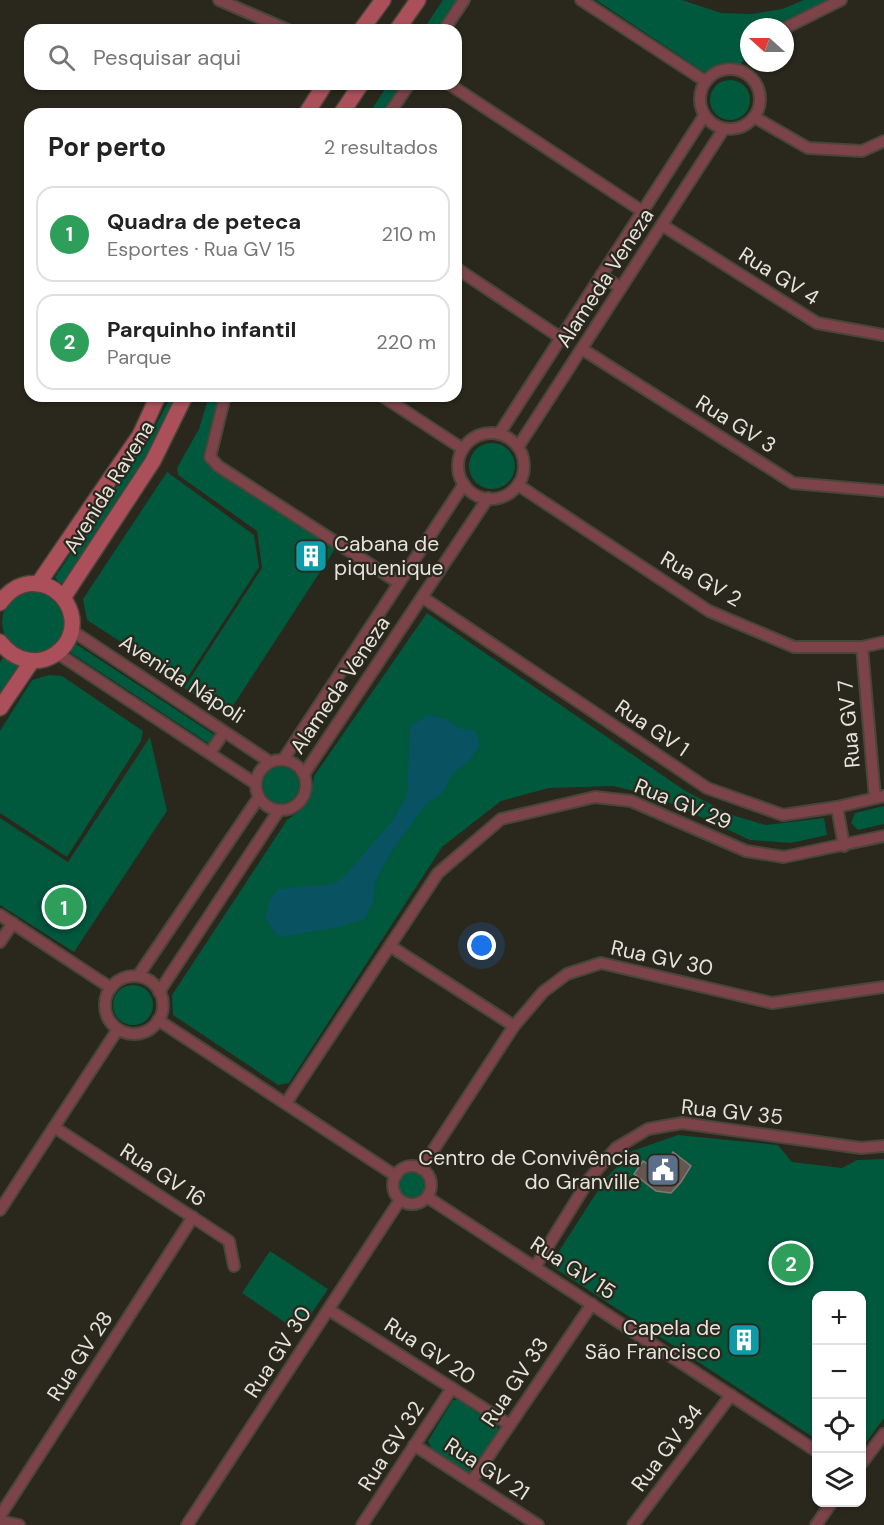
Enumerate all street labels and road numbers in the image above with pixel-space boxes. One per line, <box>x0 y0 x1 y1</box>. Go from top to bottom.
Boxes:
street label: Alameda Veneza <box>550 203 660 353</box>
street label: Rua GV 4 <box>733 240 825 312</box>
street label: Rua GV 3 <box>691 388 781 460</box>
street label: Avenida Ravena <box>57 415 161 559</box>
street label: Rua GV 2 <box>655 545 747 613</box>
street label: Alameda Veneza <box>284 611 396 759</box>
street label: Avenida Nápoli <box>114 628 250 730</box>
street label: Rua GV 7 <box>831 679 867 769</box>
street label: Rua GV 1 <box>610 693 694 763</box>
street label: Rua GV 29 <box>630 772 736 836</box>
street label: Rua GV 30 <box>608 934 716 982</box>
street label: Rua GV 35 <box>680 1093 784 1131</box>
street label: Rua GV 16 <box>115 1137 211 1213</box>
street label: Rua GV 15 <box>525 1230 621 1306</box>
street label: Rua GV 30 <box>238 1301 318 1403</box>
street label: Rua GV 28 <box>41 1306 119 1406</box>
street label: Rua GV 20 <box>379 1311 481 1391</box>
street label: Rua GV 33 <box>475 1332 555 1432</box>
street label: Rua GV 32 <box>352 1396 430 1496</box>
street label: Rua GV 34 <box>625 1399 709 1497</box>
street label: Rua GV 21 <box>439 1431 535 1507</box>

